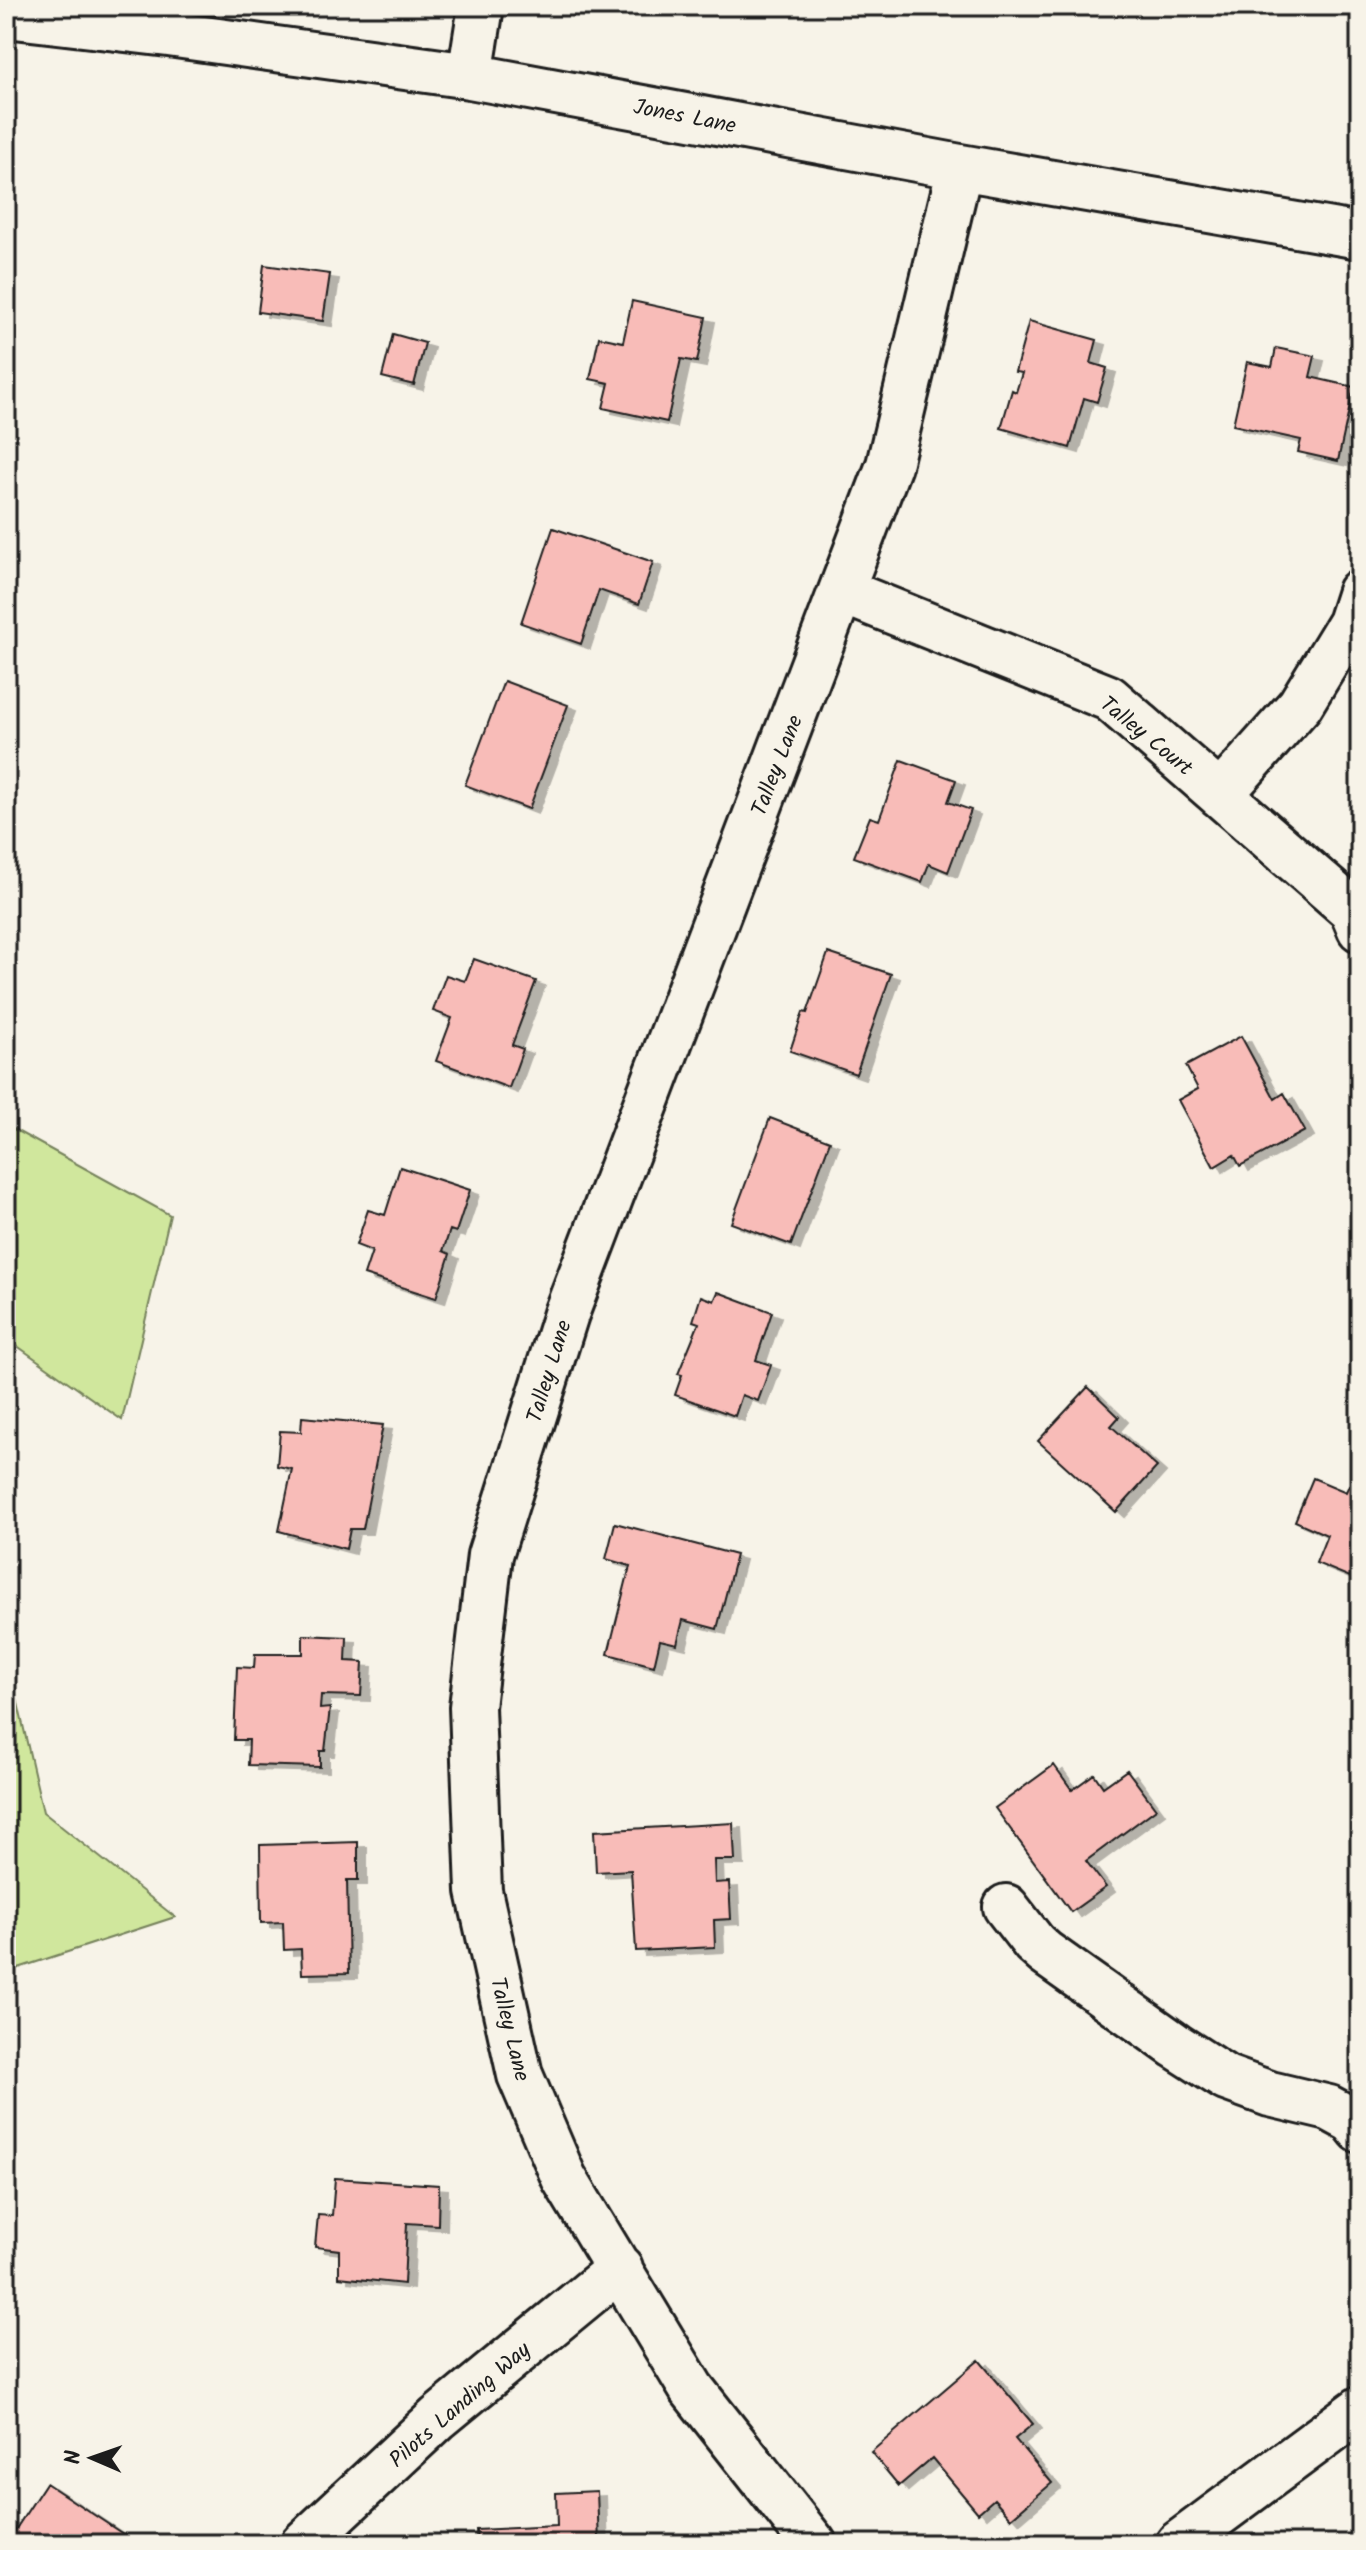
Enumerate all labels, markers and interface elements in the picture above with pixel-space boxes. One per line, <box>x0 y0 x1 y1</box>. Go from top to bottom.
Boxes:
street label: Jones Lane <box>630 90 739 145</box>
street label: Talley Court <box>1091 688 1200 786</box>
street label: Talley Lane <box>743 710 814 822</box>
street label: Talley Lane <box>518 1316 583 1427</box>
street label: Talley Lane <box>479 1974 538 2085</box>
street label: Pilots Landing Way <box>382 2334 540 2478</box>
north arrow <box>52 2418 132 2498</box>
text: N <box>57 2450 92 2465</box>

